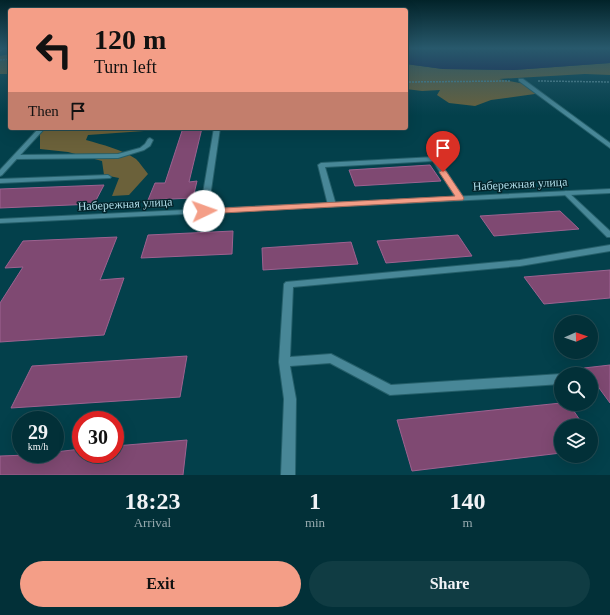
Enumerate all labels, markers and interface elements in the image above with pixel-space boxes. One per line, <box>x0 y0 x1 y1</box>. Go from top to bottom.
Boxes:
icon: left <box>28 24 80 76</box>
text: 120 m <box>94 24 166 55</box>
text: Turn left <box>94 57 157 77</box>
icon: arrive <box>67 100 89 122</box>
text: Then <box>28 103 59 119</box>
pin <box>426 131 460 172</box>
icon: arrive <box>432 137 454 159</box>
street label: Набережная улица <box>472 174 568 193</box>
position arrow <box>183 190 225 232</box>
street label: Набережная улица <box>77 194 173 213</box>
north arrow <box>554 315 598 359</box>
map controls <box>554 315 598 463</box>
button: search <box>554 367 598 411</box>
speed limit sign: 30 <box>72 411 124 463</box>
button: layers <box>554 419 598 463</box>
text: 29 <box>28 421 48 443</box>
text: km/h <box>28 441 48 452</box>
text: 18:23 <box>124 488 180 514</box>
text: 1 <box>309 488 321 514</box>
text: 140 <box>450 488 486 514</box>
text: Arrival <box>134 515 171 530</box>
text: min <box>305 515 325 530</box>
text: m <box>462 515 473 530</box>
button: Exit <box>20 561 301 607</box>
button: Share <box>309 561 590 607</box>

